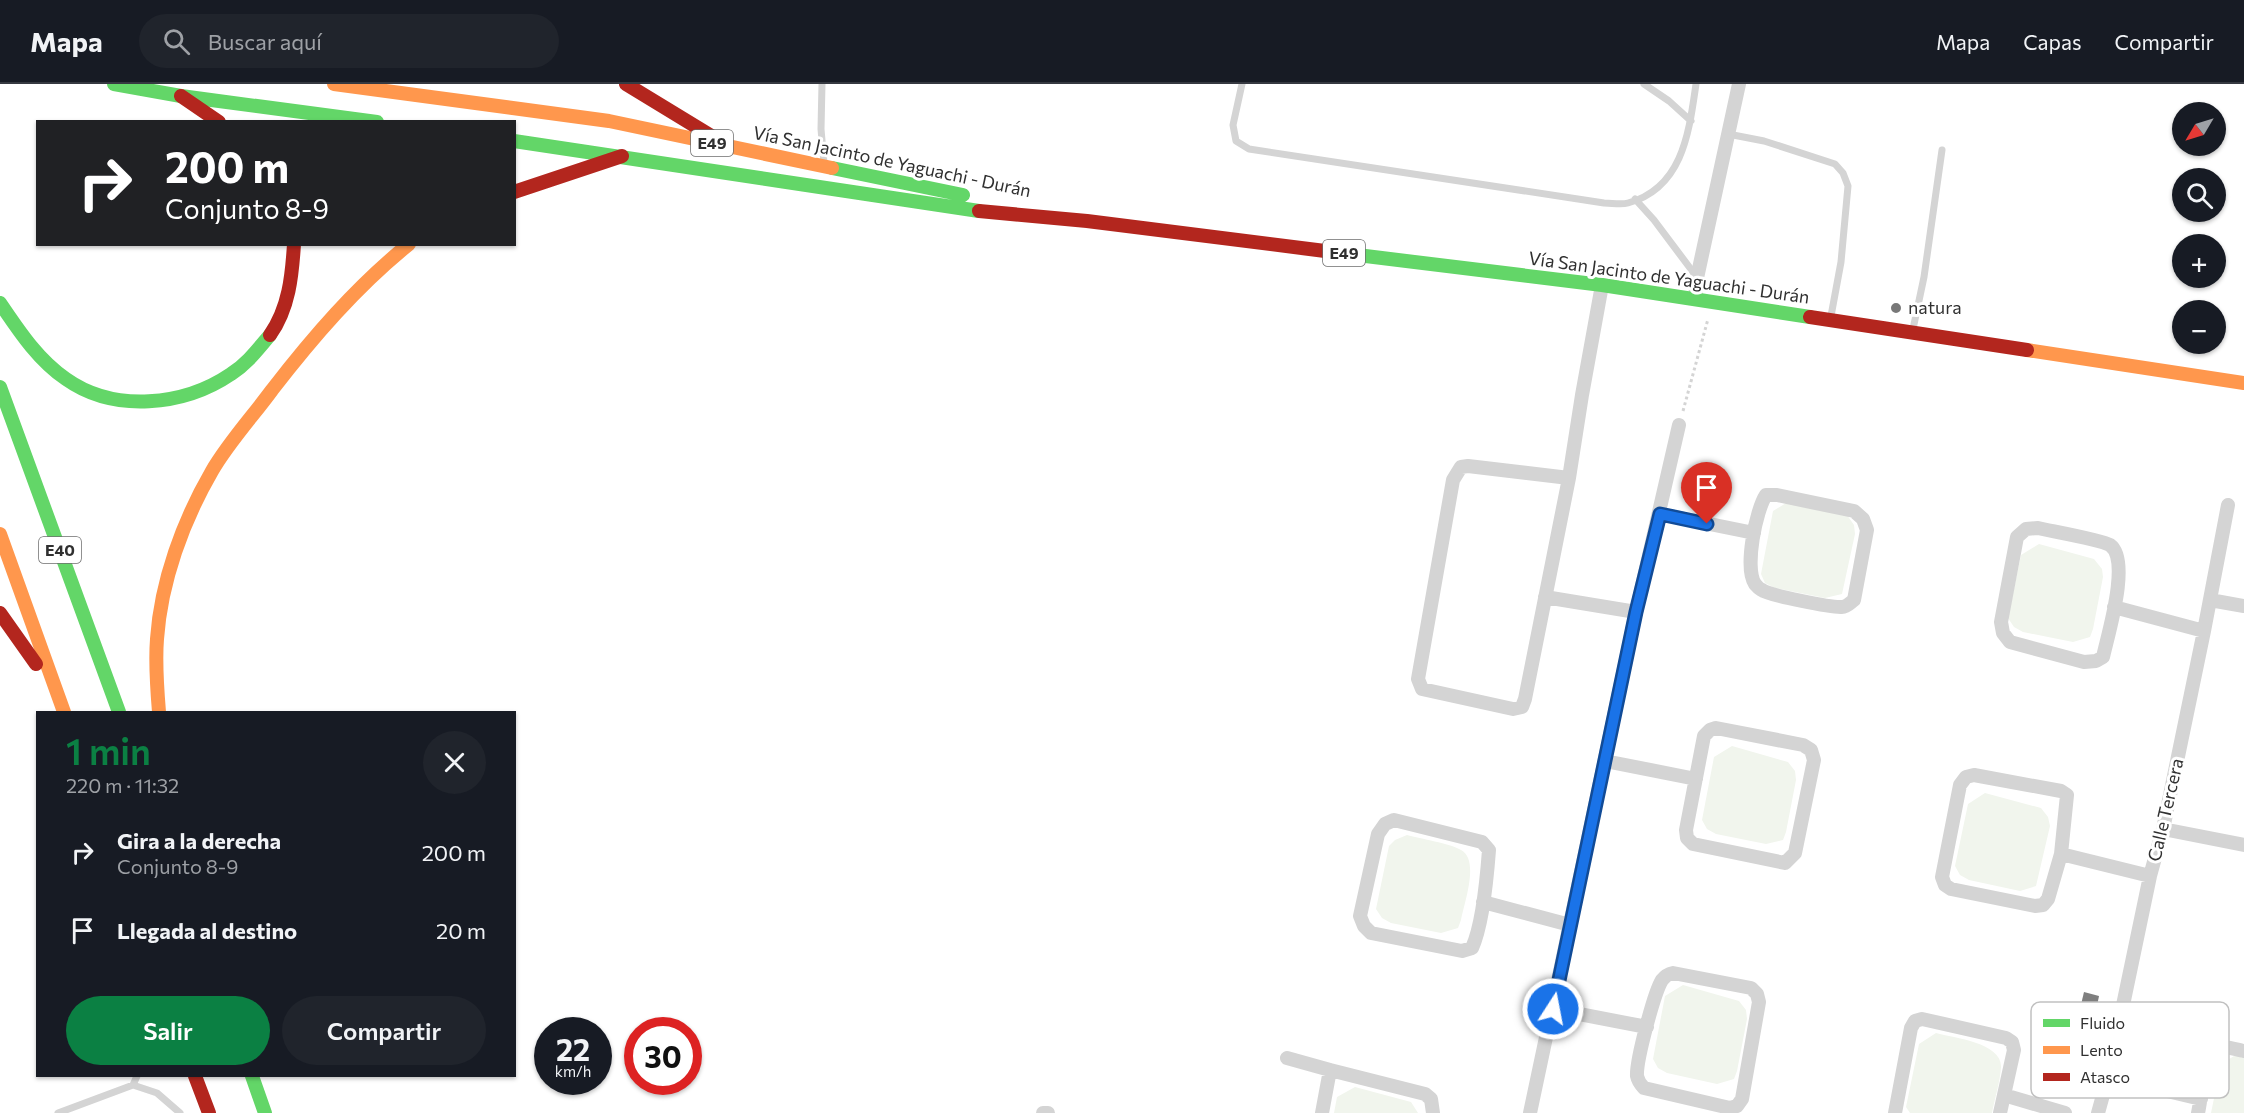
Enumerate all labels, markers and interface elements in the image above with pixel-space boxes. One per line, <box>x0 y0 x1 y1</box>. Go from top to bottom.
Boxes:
search box <box>139 14 559 68</box>
text: Mapa <box>30 24 103 58</box>
icon: search <box>160 25 193 58</box>
text: Buscar aquí <box>208 28 322 55</box>
text: Mapa <box>1936 29 1990 54</box>
text: Capas <box>2023 29 2082 54</box>
text: Compartir <box>2115 29 2214 54</box>
north arrow <box>2172 102 2226 156</box>
map controls <box>2172 102 2226 354</box>
street label: Vía San Jacinto de Yaguachi - Durán <box>751 121 1033 201</box>
road number: E49 <box>691 130 733 156</box>
text: 200 m <box>165 140 289 192</box>
icon: right <box>66 144 144 222</box>
button: search <box>2172 168 2226 222</box>
text: Conjunto 8-9 <box>165 192 329 225</box>
button: + <box>2172 234 2226 288</box>
road number: E49 <box>1323 240 1365 266</box>
street label: Vía San Jacinto de Yaguachi - Durán <box>1527 246 1811 308</box>
place label: natura <box>1908 296 1962 318</box>
button: − <box>2172 300 2226 354</box>
marker: natura <box>1889 301 1903 315</box>
pin <box>1681 462 1732 524</box>
icon: arrive <box>1690 471 1723 504</box>
road number: E40 <box>39 537 81 563</box>
text: 1 min <box>66 728 151 772</box>
button: close <box>423 731 486 794</box>
street label: Calle Tercera <box>2142 756 2188 863</box>
text: 220 m · 11:32 <box>66 773 179 797</box>
text: Gira a la derecha <box>117 827 281 854</box>
icon: right <box>66 836 99 869</box>
text: 200 m <box>422 839 486 866</box>
text: Conjunto 8-9 <box>117 854 238 878</box>
icon: arrive <box>66 914 99 947</box>
text: Llegada al destino <box>117 917 297 944</box>
text: 20 m <box>436 917 486 944</box>
position arrow <box>1521 977 1585 1041</box>
button: Salir <box>66 996 270 1065</box>
button: Compartir <box>282 996 486 1065</box>
legend <box>2031 1002 2229 1098</box>
text: Fluido <box>2080 1013 2125 1032</box>
speed limit sign: 30 <box>624 1017 702 1095</box>
text: 22 <box>556 1030 590 1067</box>
text: Lento <box>2080 1040 2123 1059</box>
text: km/h <box>555 1062 591 1080</box>
text: Atasco <box>2080 1067 2130 1086</box>

